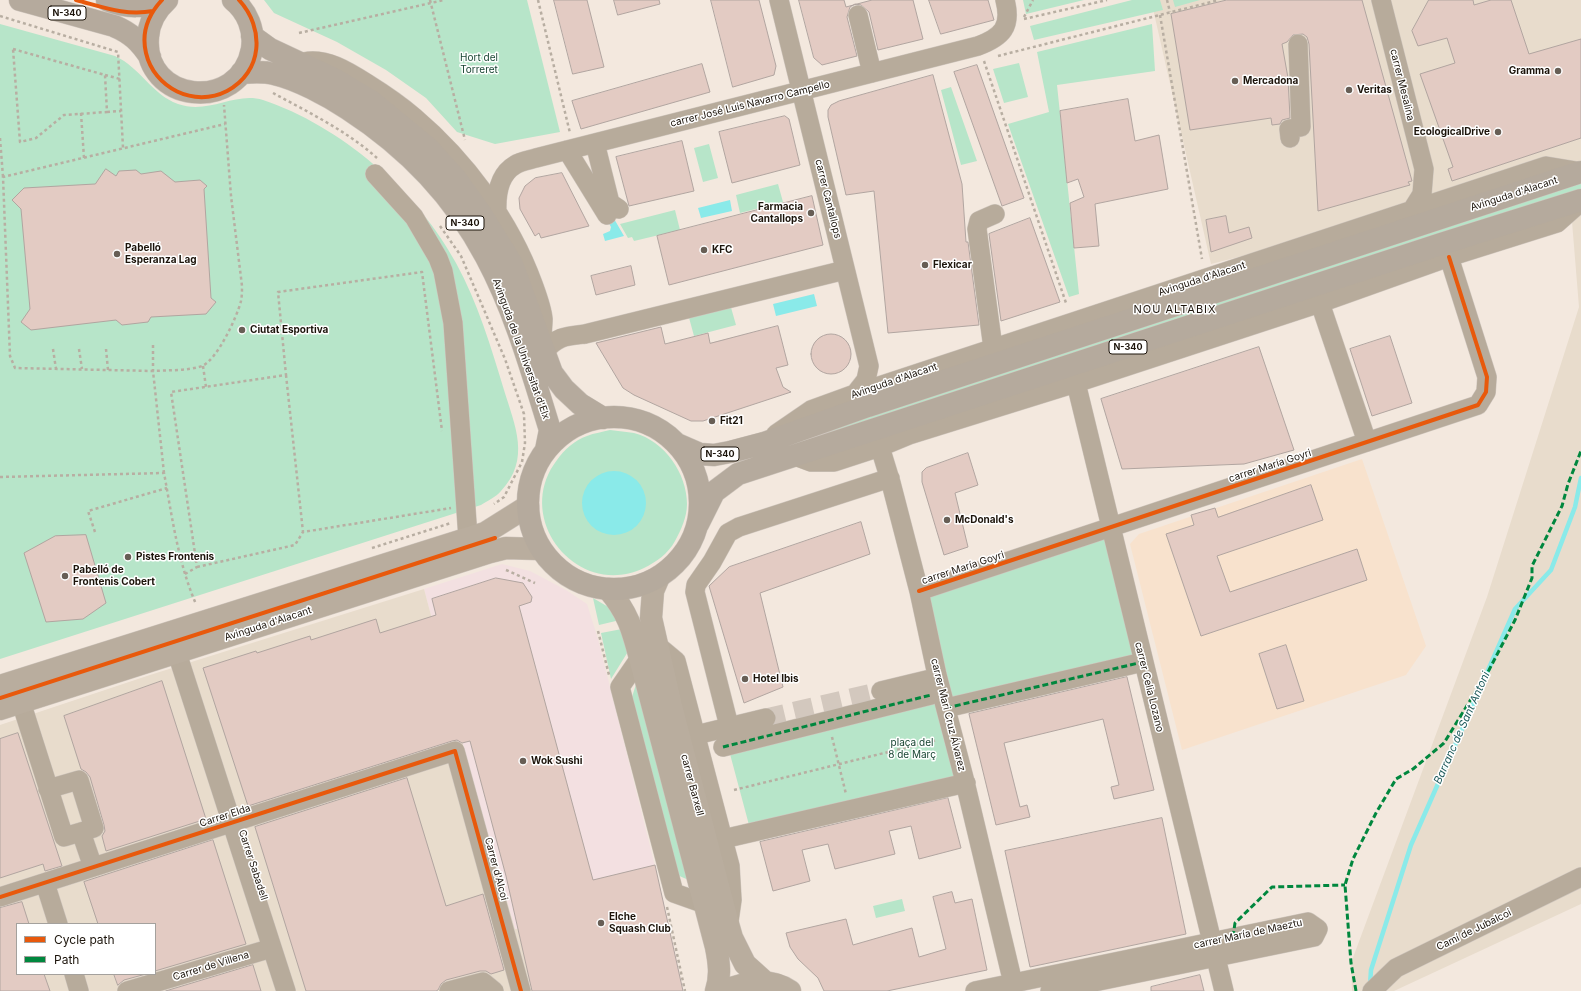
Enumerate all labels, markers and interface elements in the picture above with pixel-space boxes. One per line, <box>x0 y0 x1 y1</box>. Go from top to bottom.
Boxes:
road number: N-340 <box>48 6 86 20</box>
street label: carrer Mesalina <box>1387 48 1417 122</box>
park label: Hort del Torreret <box>460 52 498 76</box>
place label: Gramma <box>1509 65 1550 77</box>
marker: Gramma <box>1553 66 1563 76</box>
place label: Mercadona <box>1243 75 1298 87</box>
marker: Mercadona <box>1230 76 1240 86</box>
street label: carrer José Luis Navarro Campello <box>669 78 831 130</box>
place label: Veritas <box>1357 84 1392 96</box>
marker: Veritas <box>1344 85 1354 95</box>
place label: EcologicalDrive <box>1414 126 1490 138</box>
marker: EcologicalDrive <box>1493 127 1503 137</box>
street label: carrer Cantallops <box>812 158 844 240</box>
street label: Avinguda d'Alacant <box>1469 174 1559 214</box>
place label: Farmacia Cantallops <box>751 201 803 224</box>
marker: Farmacia Cantallops <box>806 208 816 218</box>
road number: N-340 <box>446 216 484 230</box>
place label: Pabelló Esperanza Lag <box>125 242 197 266</box>
place label: KFC <box>712 244 732 256</box>
marker: KFC <box>699 245 709 255</box>
marker: Pabelló Esperanza Lag <box>112 249 122 259</box>
place label: Flexicar <box>933 259 972 271</box>
street label: Avinguda d'Alacant <box>1157 259 1247 299</box>
marker: Flexicar <box>920 260 930 270</box>
street label: Avinguda de la Universitat d'Elx <box>490 277 552 421</box>
district label: NOU ALTABIX <box>1133 303 1217 317</box>
place label: Ciutat Esportiva <box>250 324 328 336</box>
marker: Ciutat Esportiva <box>237 325 247 335</box>
road number: N-340 <box>1109 340 1147 354</box>
street label: Avinguda d'Alacant <box>849 361 939 401</box>
place label: Fit21 <box>720 415 743 427</box>
marker: Fit21 <box>707 416 717 426</box>
road number: N-340 <box>701 447 739 461</box>
street label: carrer María Goyri <box>1227 447 1313 485</box>
place label: McDonald's <box>955 514 1014 526</box>
marker: McDonald's <box>942 515 952 525</box>
street label: carrer María Goyri <box>920 549 1006 587</box>
place label: Pistes Frontenis <box>136 551 214 563</box>
marker: Pistes Frontenis <box>123 552 133 562</box>
place label: Pabelló de Frontenis Cobert <box>73 564 155 588</box>
marker: Pabelló de Frontenis Cobert <box>60 571 70 581</box>
street label: Avinguda d'Alacant <box>223 604 313 644</box>
street label: carrer Celia Lozano <box>1132 641 1166 733</box>
street label: carrer Mari Cruz Álvarez <box>928 657 968 773</box>
water label: Barranc de Sant Antoni <box>1431 670 1493 786</box>
place label: Hotel Ibis <box>753 673 799 685</box>
marker: Hotel Ibis <box>740 674 750 684</box>
park label: plaça del 8 de Març <box>888 737 936 760</box>
street label: carrer Barxell <box>678 753 706 817</box>
place label: Wok Sushi <box>531 755 582 767</box>
marker: Wok Sushi <box>518 756 528 766</box>
street label: Carrer Elda <box>198 802 252 830</box>
street label: Carrer Sabadell <box>236 828 270 902</box>
street label: Carrer d'Alcoi <box>482 836 510 902</box>
street label: Camí de Jubalcoi <box>1435 907 1513 953</box>
place label: Elche Squash Club <box>609 911 671 934</box>
street label: carrer María de Maeztu <box>1193 917 1303 951</box>
marker: Elche Squash Club <box>596 918 606 928</box>
legend <box>16 923 156 975</box>
text: Cycle path <box>54 932 115 947</box>
street label: Carrer de Villena <box>171 949 251 983</box>
text: Path <box>54 952 79 967</box>

